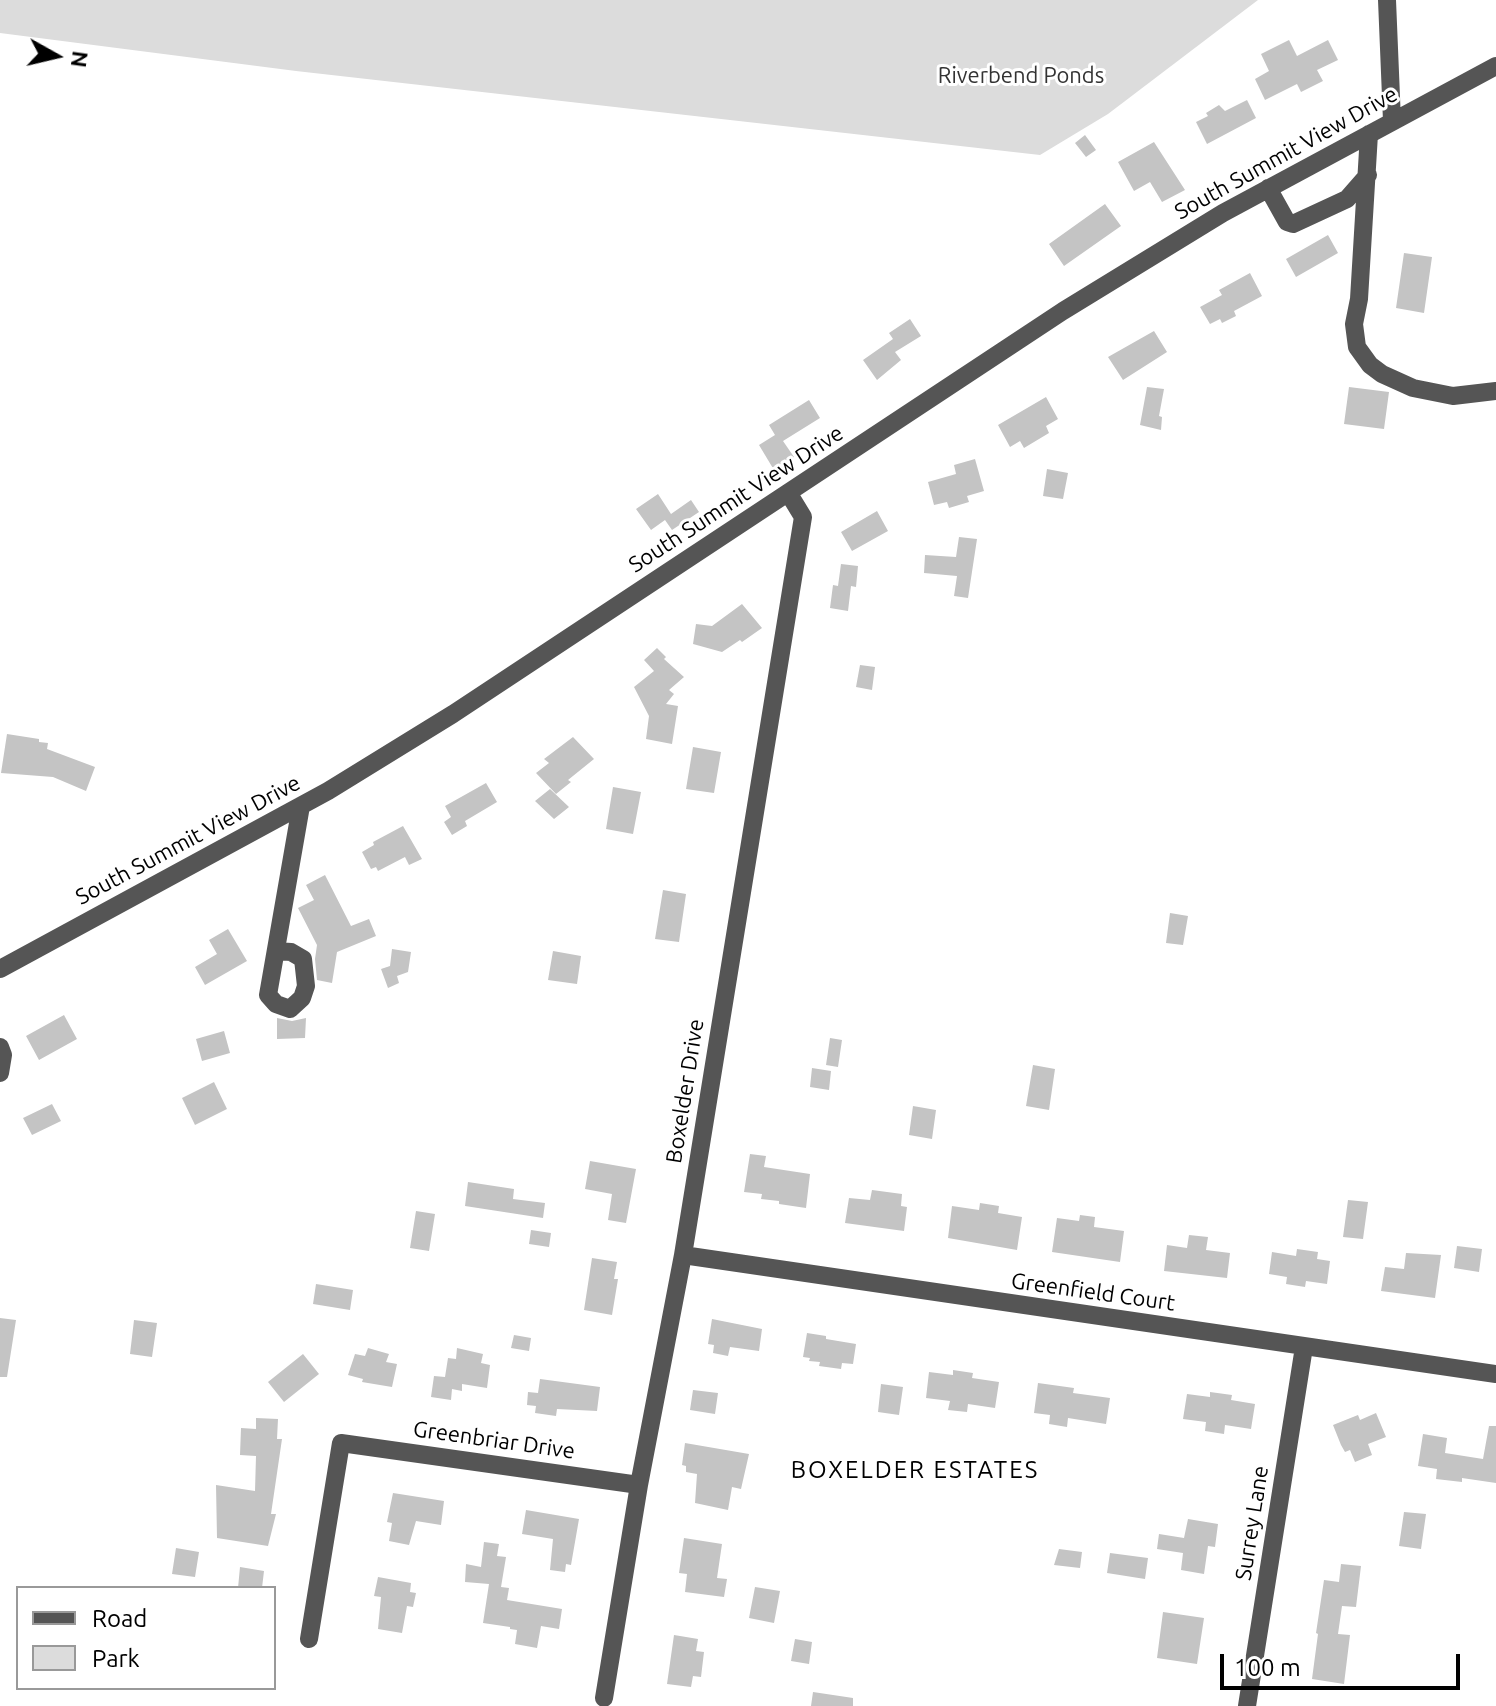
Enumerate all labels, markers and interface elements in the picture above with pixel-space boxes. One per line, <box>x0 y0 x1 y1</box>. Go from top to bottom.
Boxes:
north arrow <box>16 16 96 96</box>
text: N <box>67 50 94 69</box>
park label: Riverbend Ponds <box>938 63 1104 89</box>
street label: South Summit View Drive <box>1170 81 1402 225</box>
street label: South Summit View Drive <box>624 420 848 578</box>
street label: South Summit View Drive <box>71 770 305 910</box>
street label: Boxelder Drive <box>661 1017 709 1165</box>
street label: Greenfield Court <box>1009 1267 1177 1317</box>
street label: Greenbriar Drive <box>411 1416 577 1464</box>
district label: BOXELDER ESTATES <box>791 1456 1039 1484</box>
street label: Surrey Lane <box>1230 1464 1274 1582</box>
legend <box>16 1586 276 1690</box>
text: Road <box>92 1605 147 1632</box>
scale bar <box>1224 1638 1464 1688</box>
text: Park <box>92 1645 140 1672</box>
text: 100 m <box>1234 1654 1301 1681</box>

